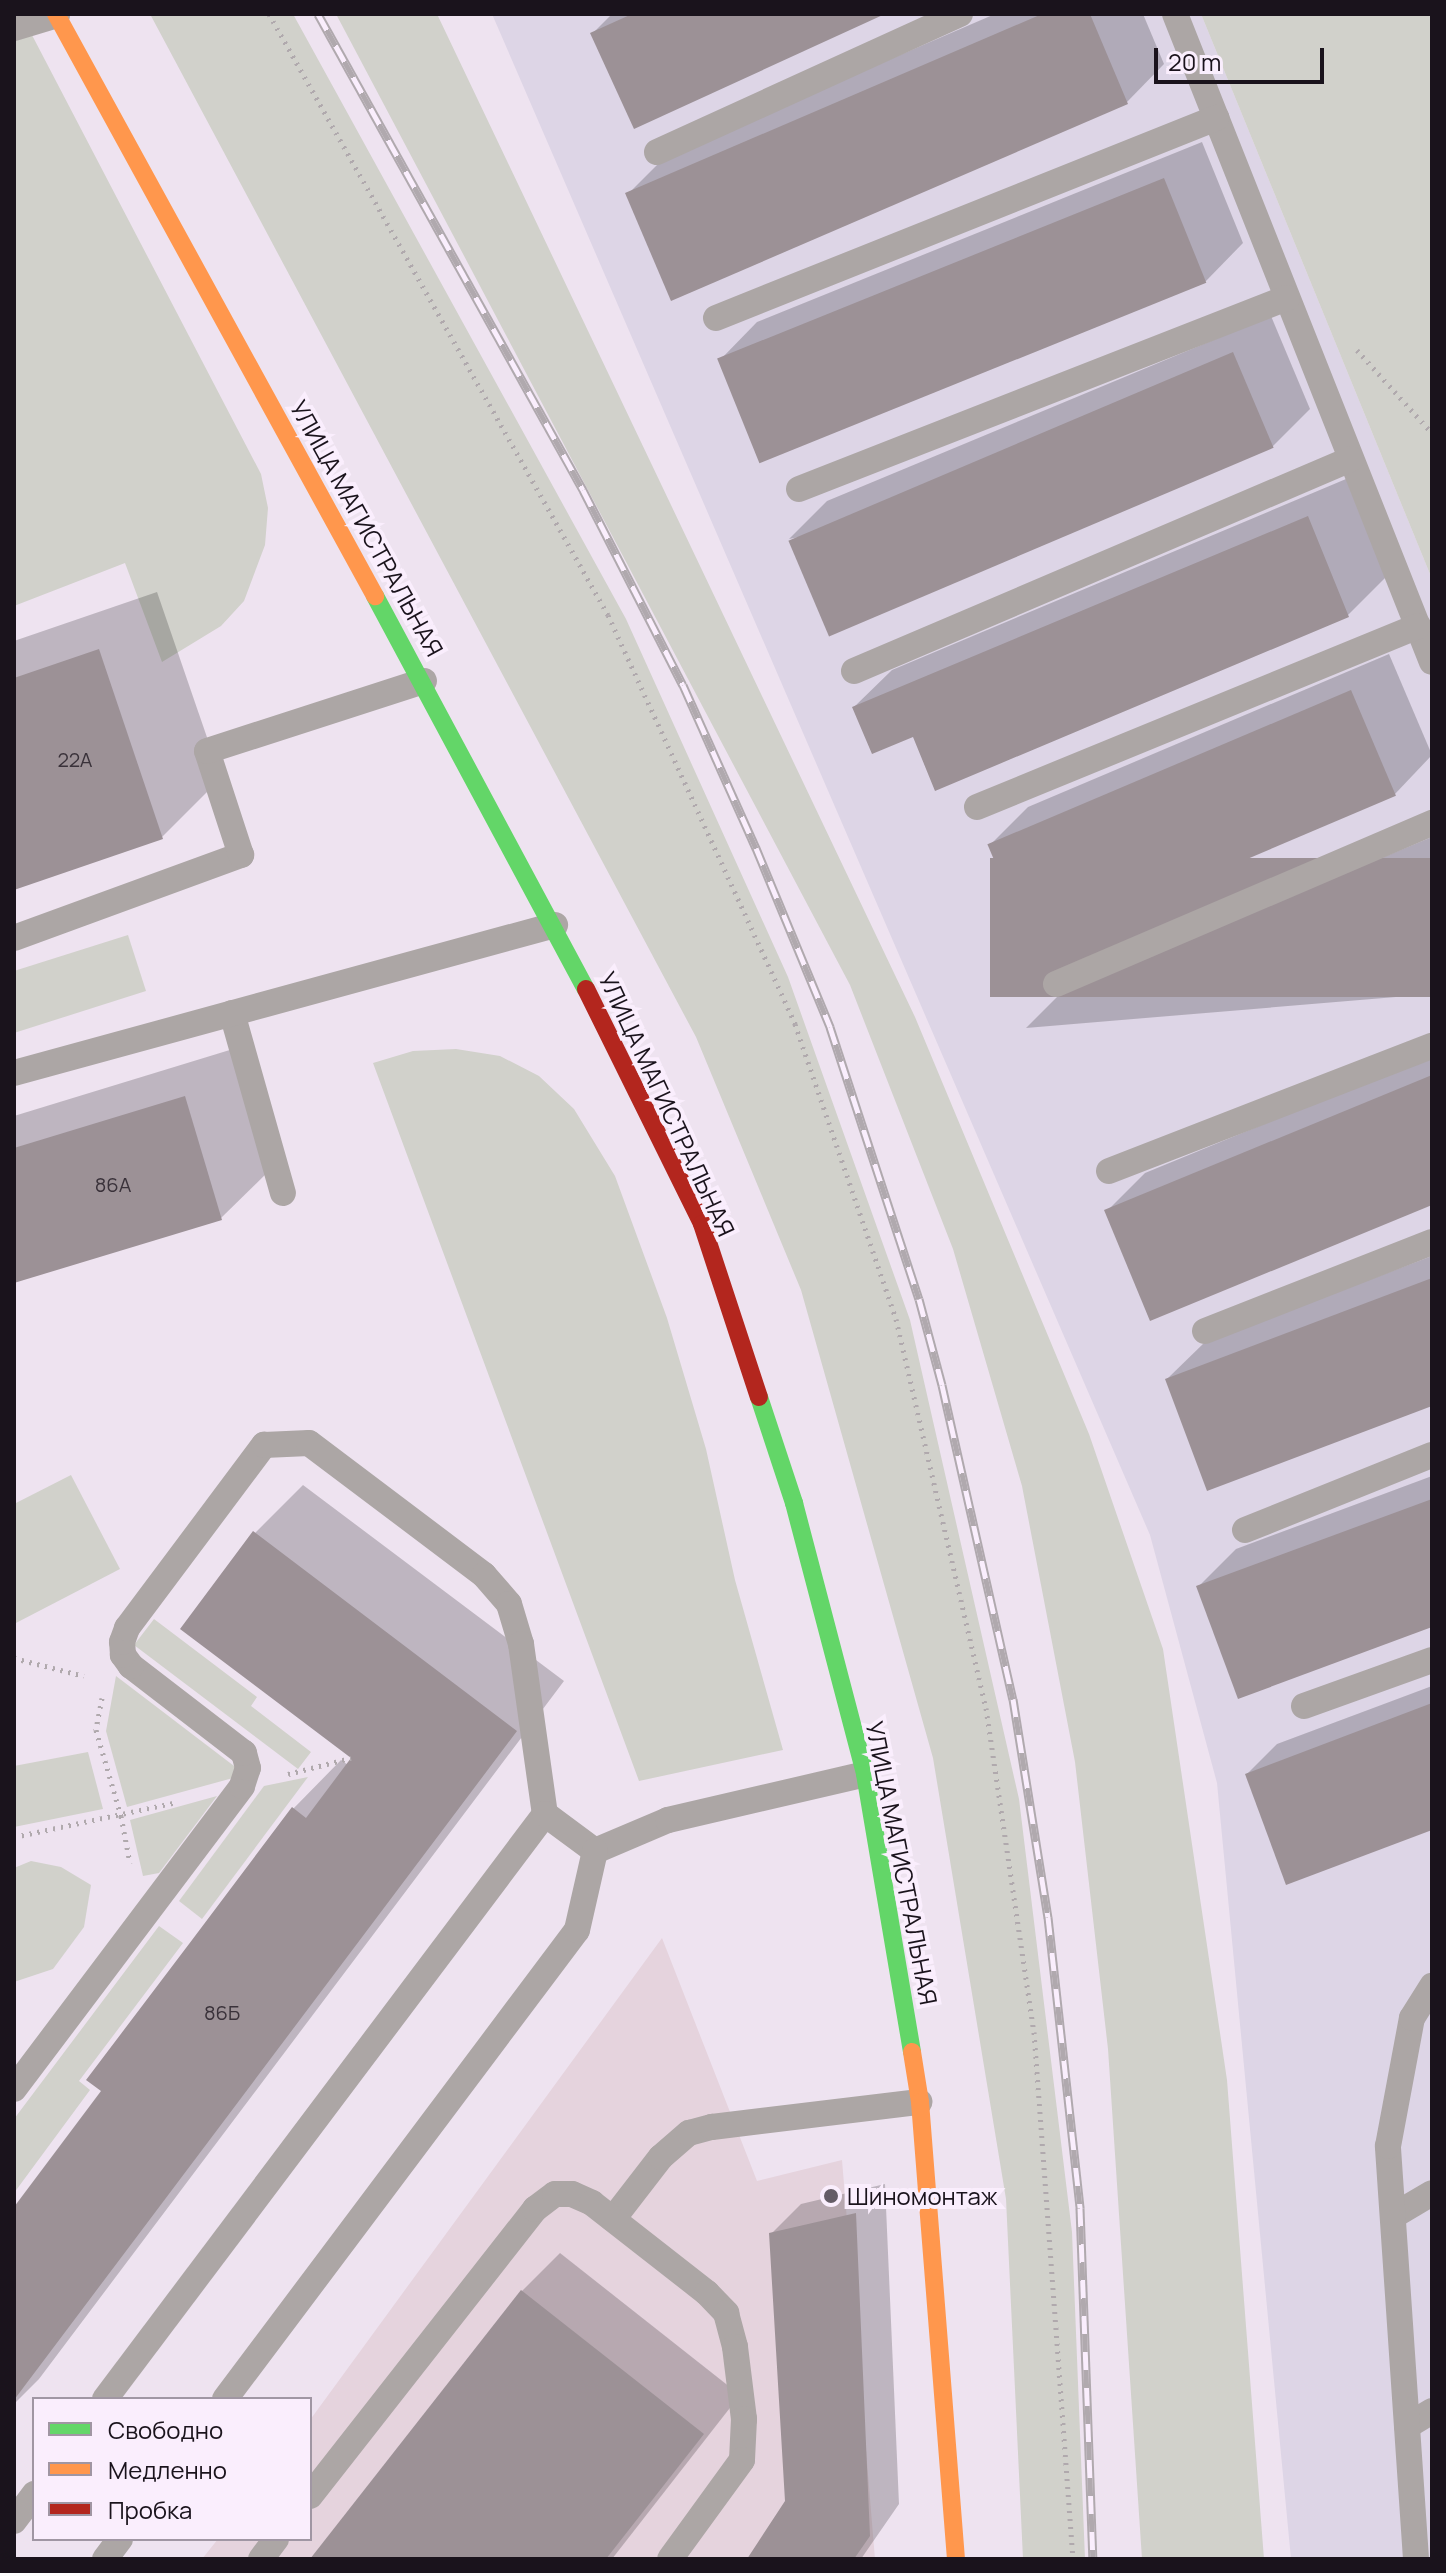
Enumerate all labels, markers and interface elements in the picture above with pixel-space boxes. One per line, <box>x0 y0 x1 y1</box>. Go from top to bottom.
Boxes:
scale bar <box>1158 32 1328 82</box>
text: 20 m <box>1168 45 1221 78</box>
street label: УЛИЦА МАГИСТРАЛЬНАЯ <box>285 395 449 661</box>
house number: 22А <box>57 747 93 771</box>
street label: УЛИЦА МАГИСТРАЛЬНАЯ <box>593 967 741 1241</box>
house number: 86А <box>95 1172 131 1196</box>
street label: УЛИЦА МАГИСТРАЛЬНАЯ <box>860 1719 944 2007</box>
house number: 86Б <box>204 2000 240 2024</box>
place label: Шиномонтаж <box>847 2182 998 2210</box>
marker: Шиномонтаж <box>822 2187 840 2205</box>
legend <box>32 2397 312 2541</box>
text: Свободно <box>108 2413 223 2446</box>
text: Медленно <box>108 2453 227 2486</box>
text: Пробка <box>108 2493 192 2526</box>

